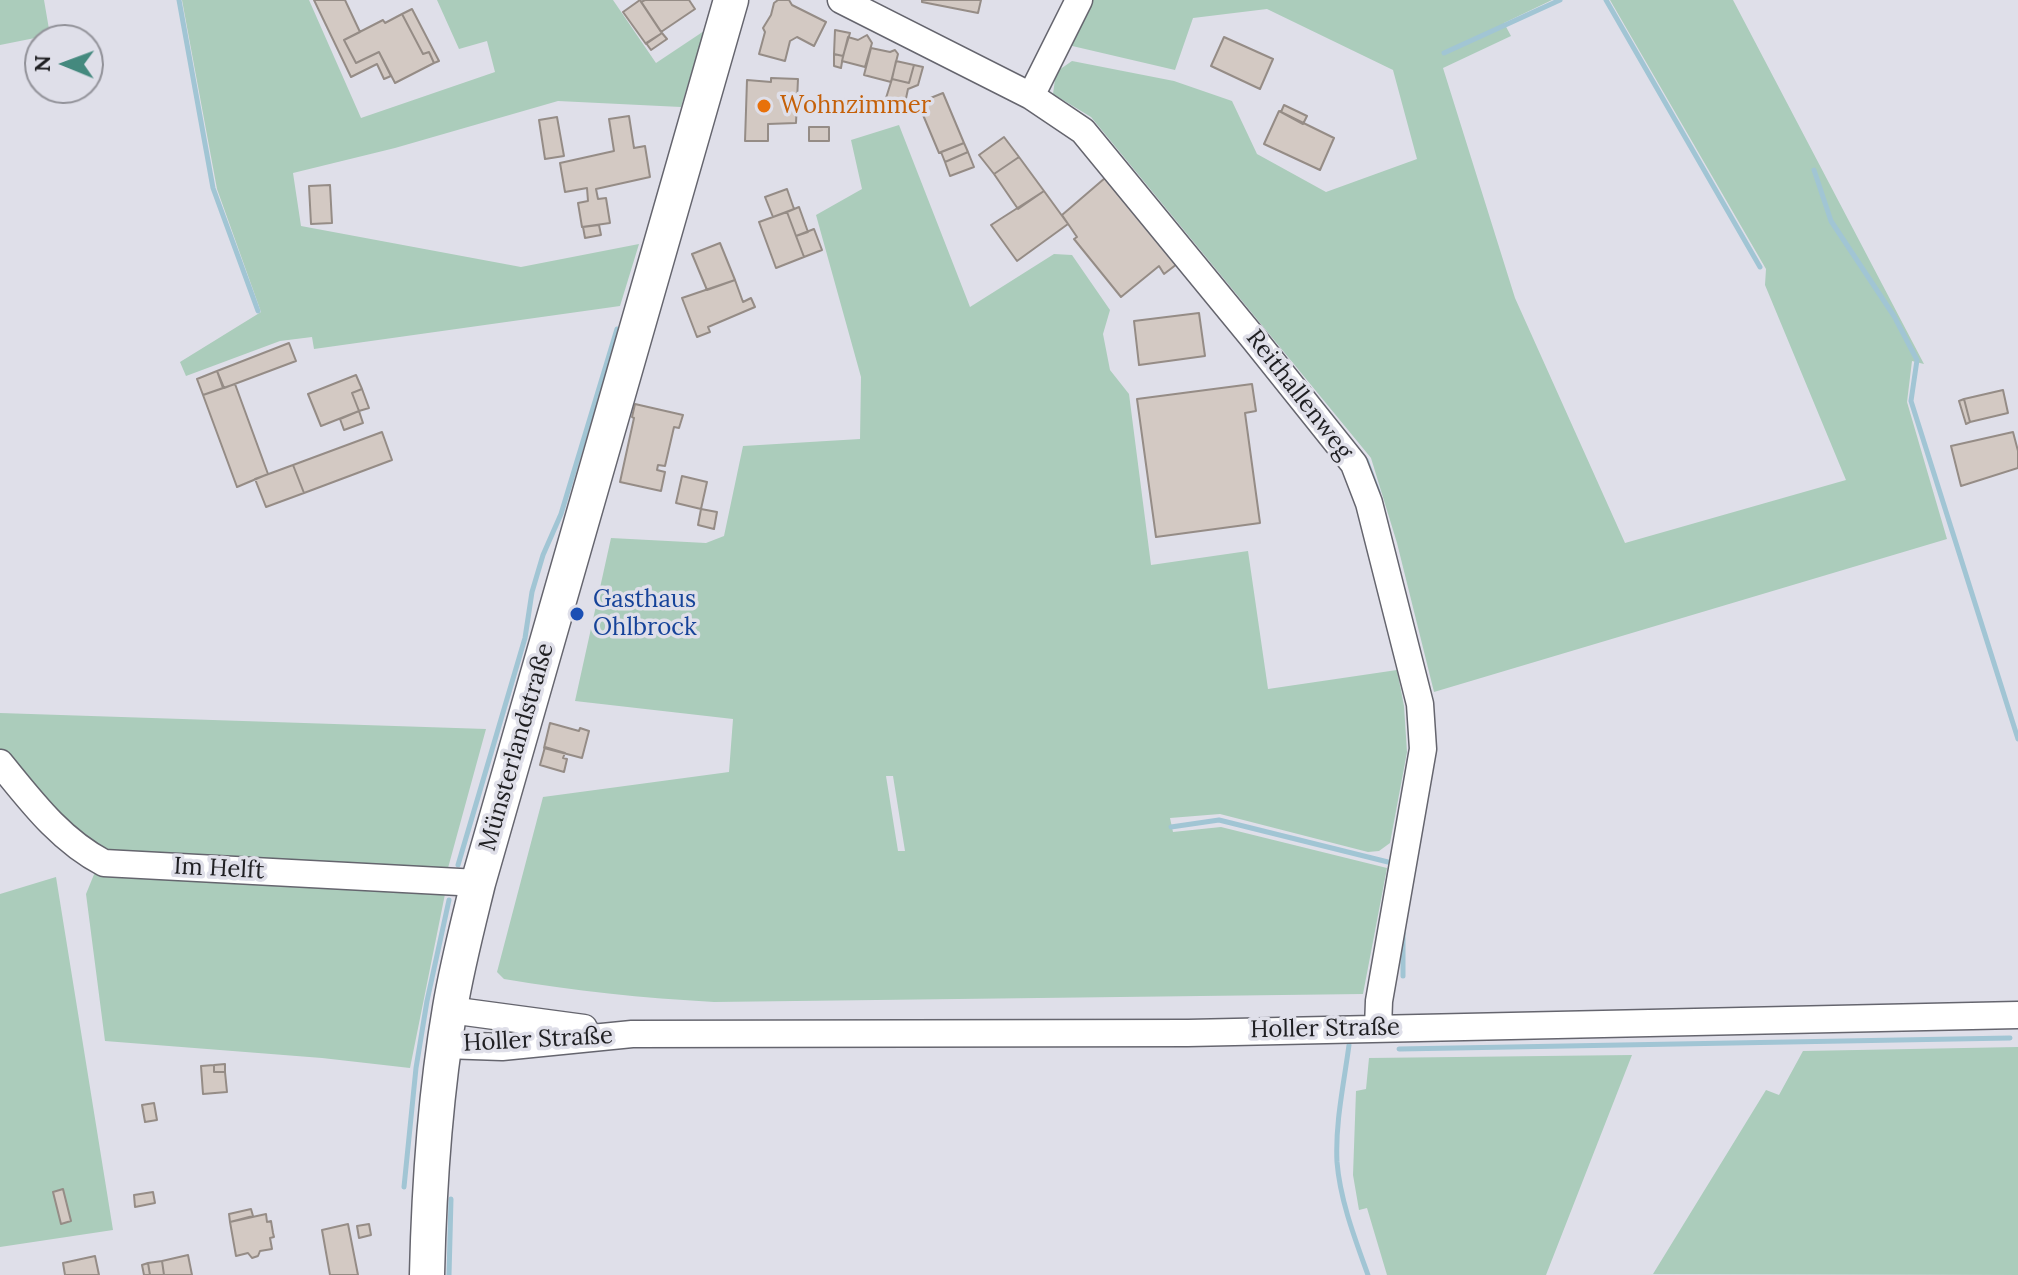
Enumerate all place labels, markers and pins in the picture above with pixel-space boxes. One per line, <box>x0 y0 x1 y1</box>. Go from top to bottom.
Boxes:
place label: Wohnzimmer <box>780 92 931 120</box>
marker: Wohnzimmer <box>755 97 773 115</box>
place label: Gasthaus Ohlbrock <box>593 586 697 642</box>
marker: Gasthaus Ohlbrock <box>568 605 586 623</box>

